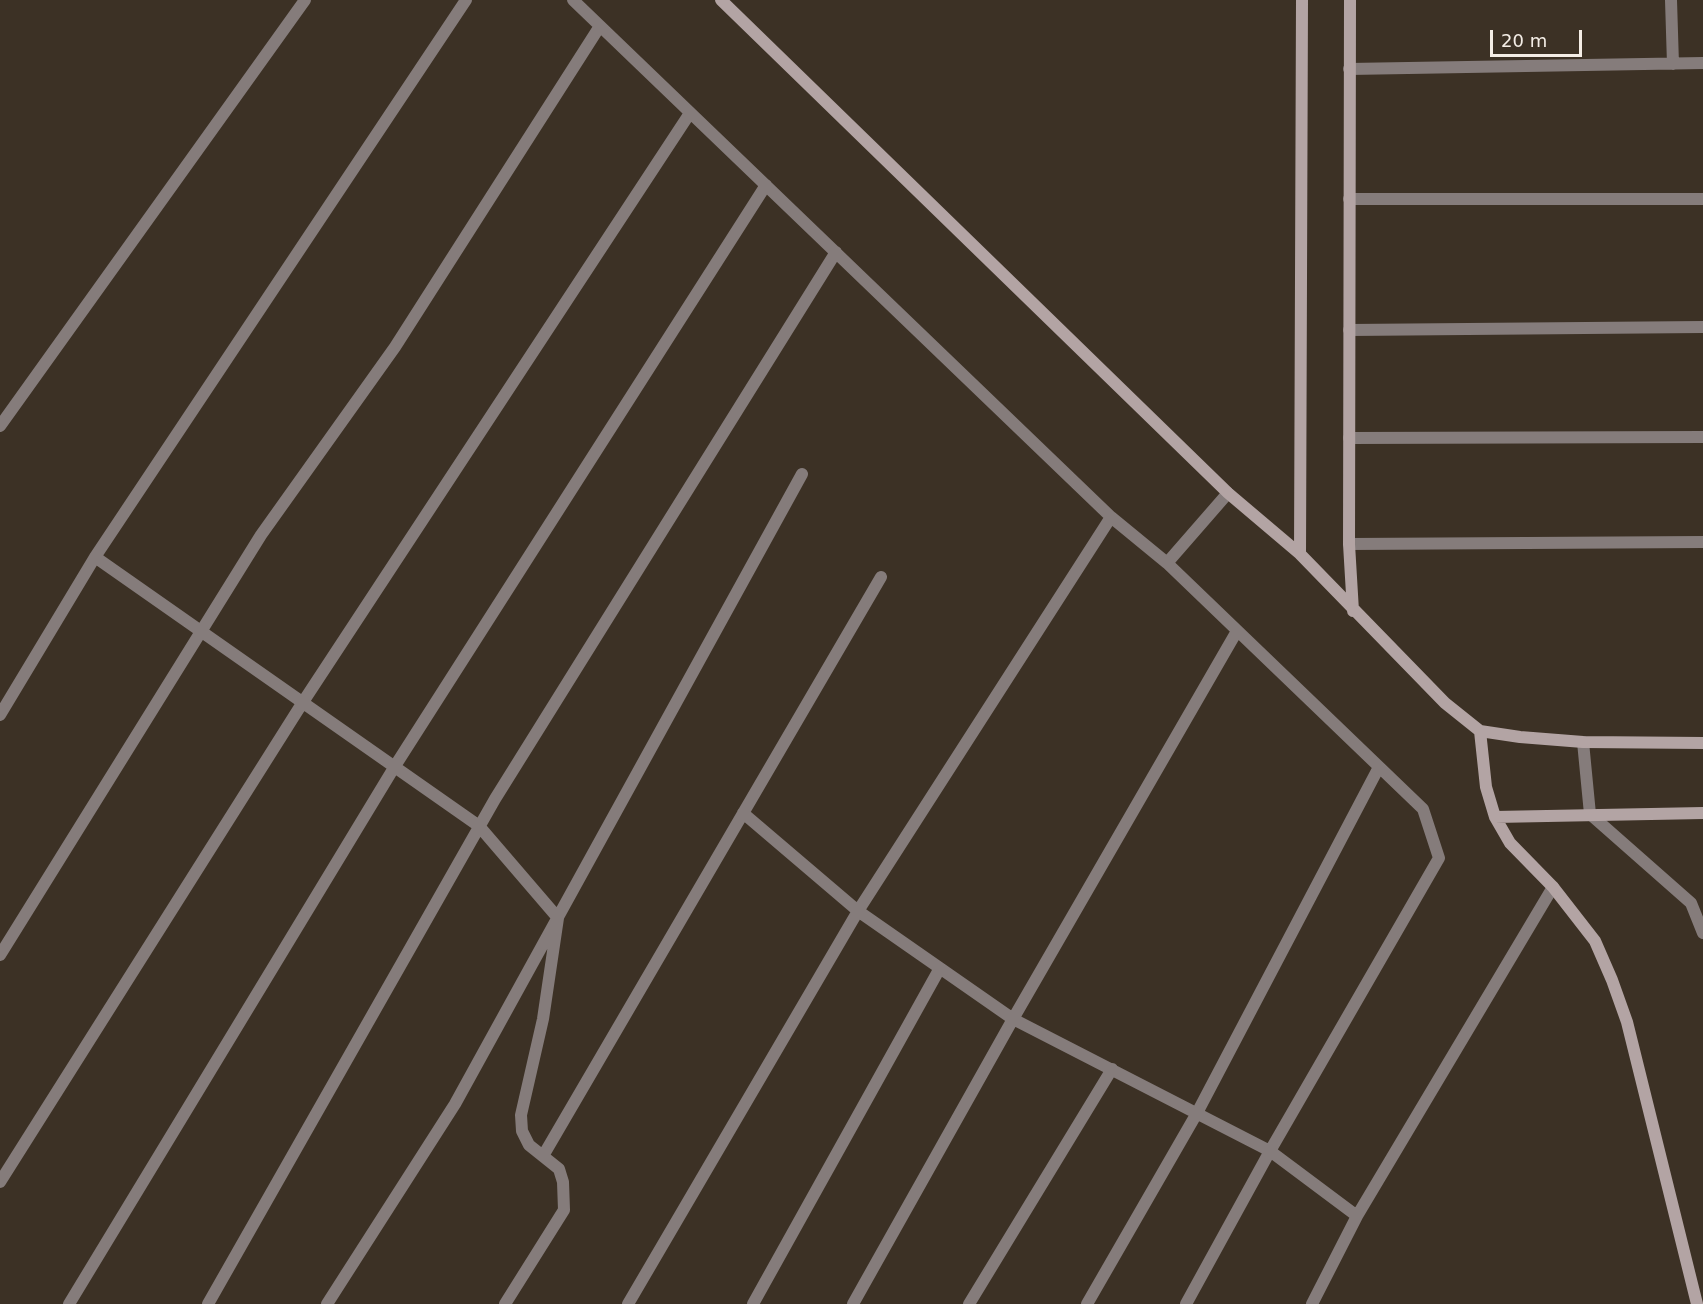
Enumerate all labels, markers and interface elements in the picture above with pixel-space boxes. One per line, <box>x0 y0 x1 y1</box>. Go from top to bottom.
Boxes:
scale bar <box>1493 18 1584 56</box>
text: 20 m <box>1501 30 1547 51</box>

